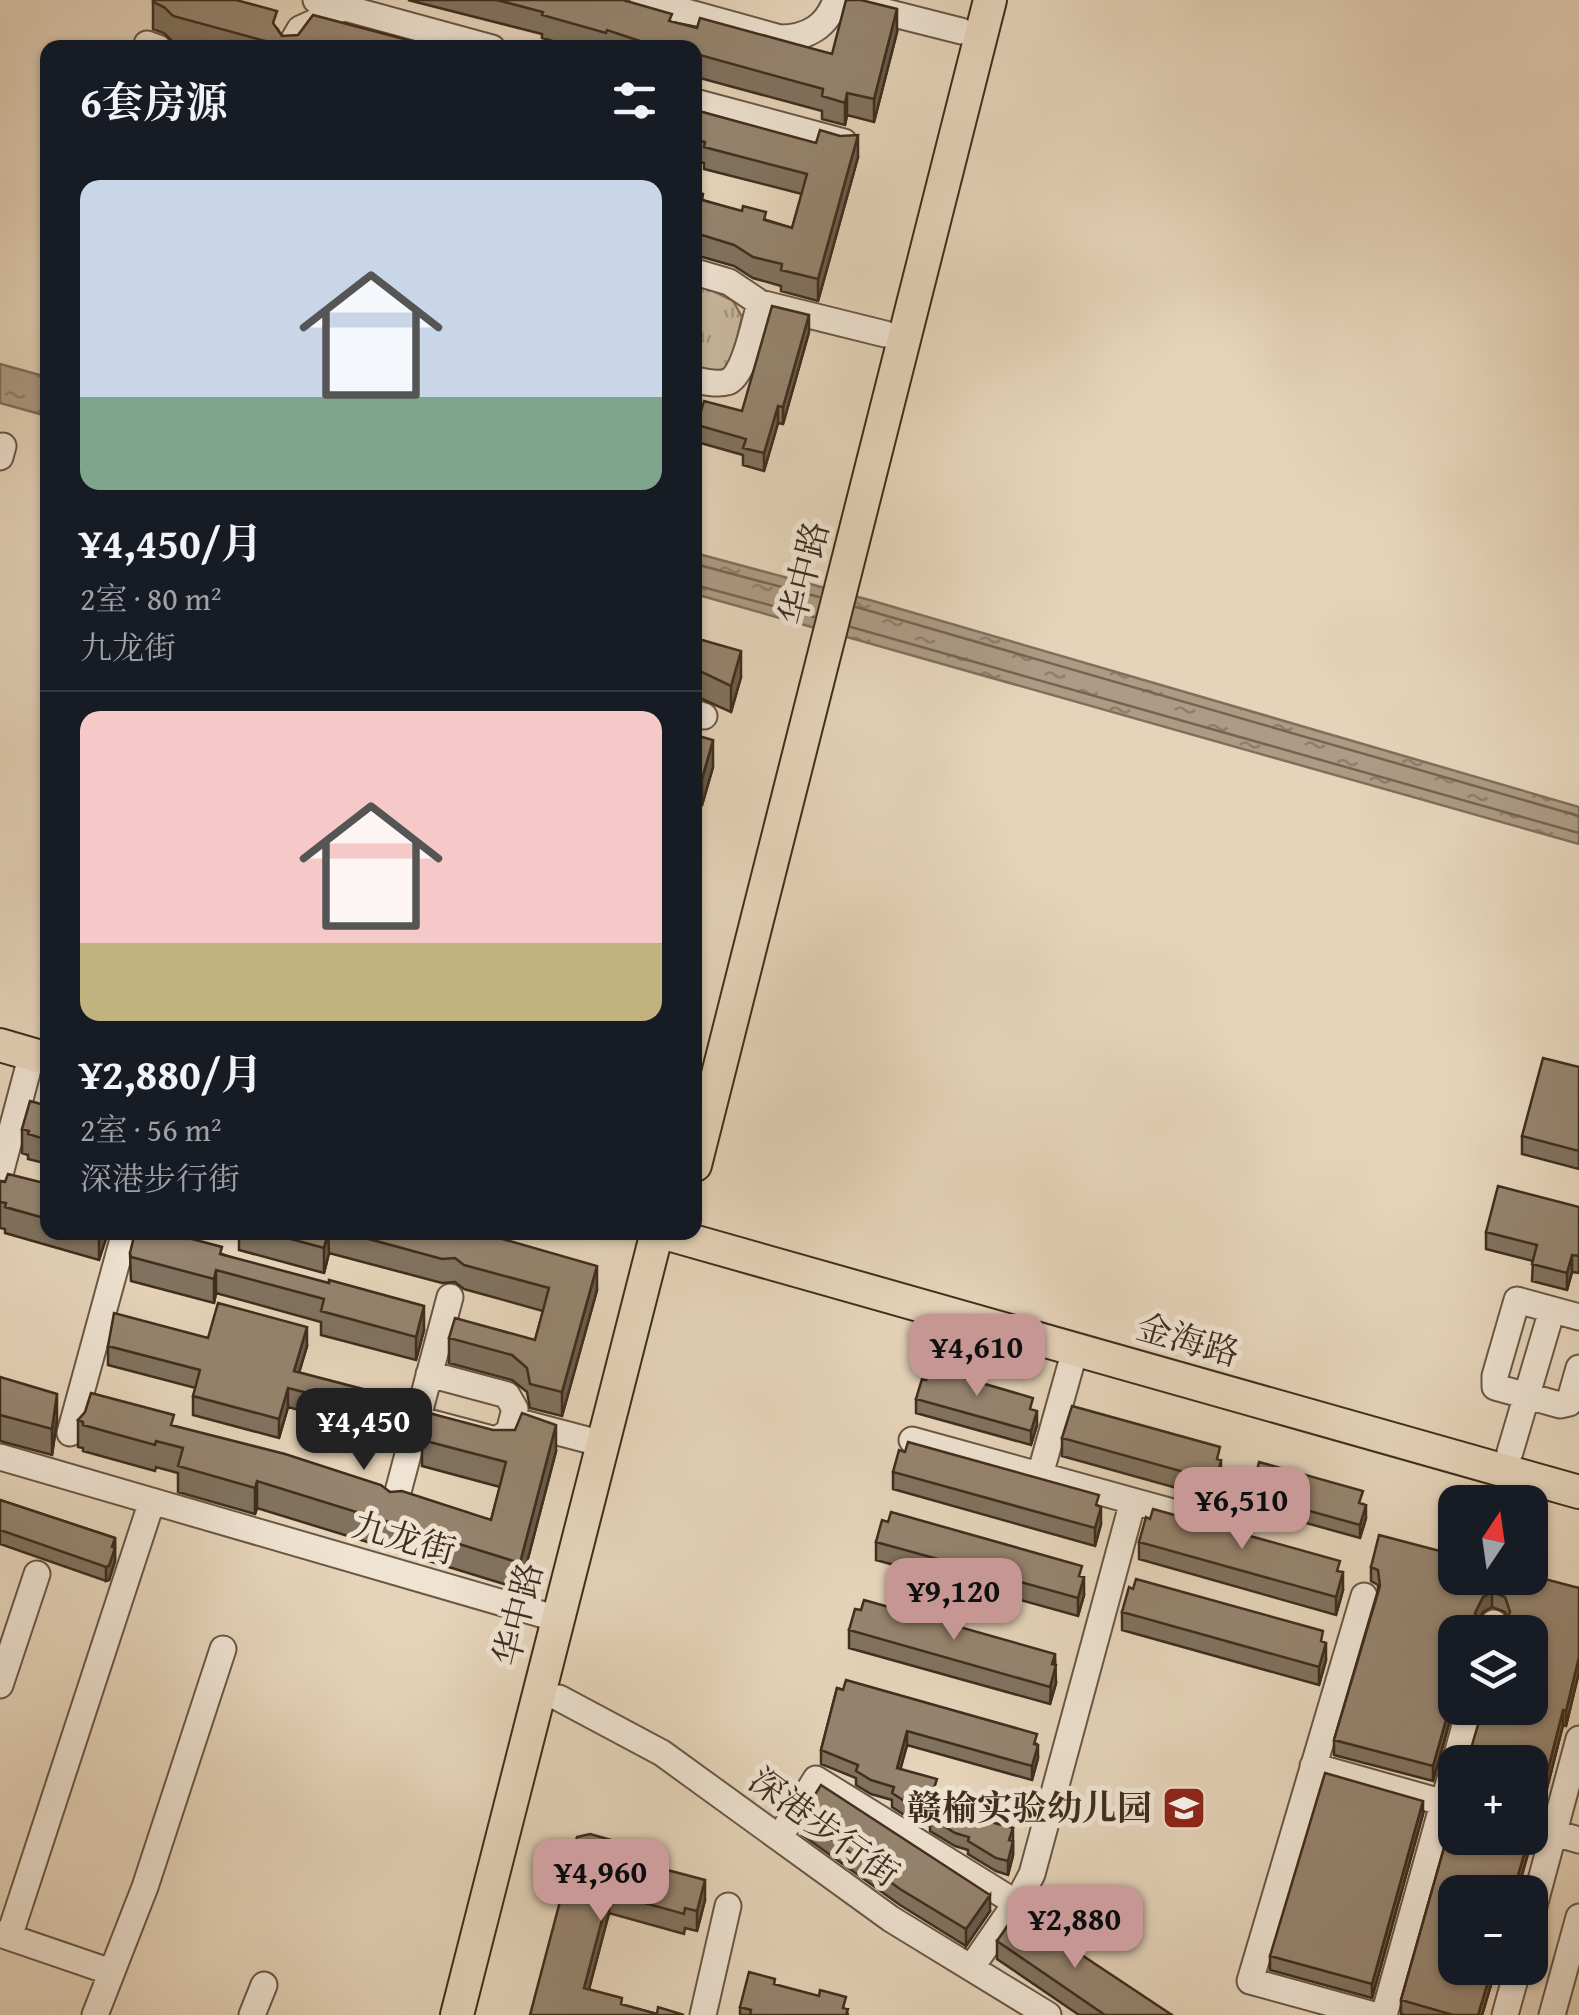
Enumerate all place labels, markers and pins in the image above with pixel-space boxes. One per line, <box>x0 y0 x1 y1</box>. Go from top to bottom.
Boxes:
pin: ¥4,610 <box>896 1314 1058 1399</box>
pin: ¥4,450 <box>283 1388 445 1473</box>
pin: ¥6,510 <box>1161 1467 1323 1552</box>
pin: ¥9,120 <box>873 1558 1035 1643</box>
place label: 赣榆实验幼儿园 <box>907 1782 1152 1833</box>
school or university icon: 赣榆实验幼儿园 <box>1161 1785 1207 1831</box>
pin: ¥4,960 <box>520 1839 682 1924</box>
pin: ¥2,880 <box>994 1886 1156 1971</box>

